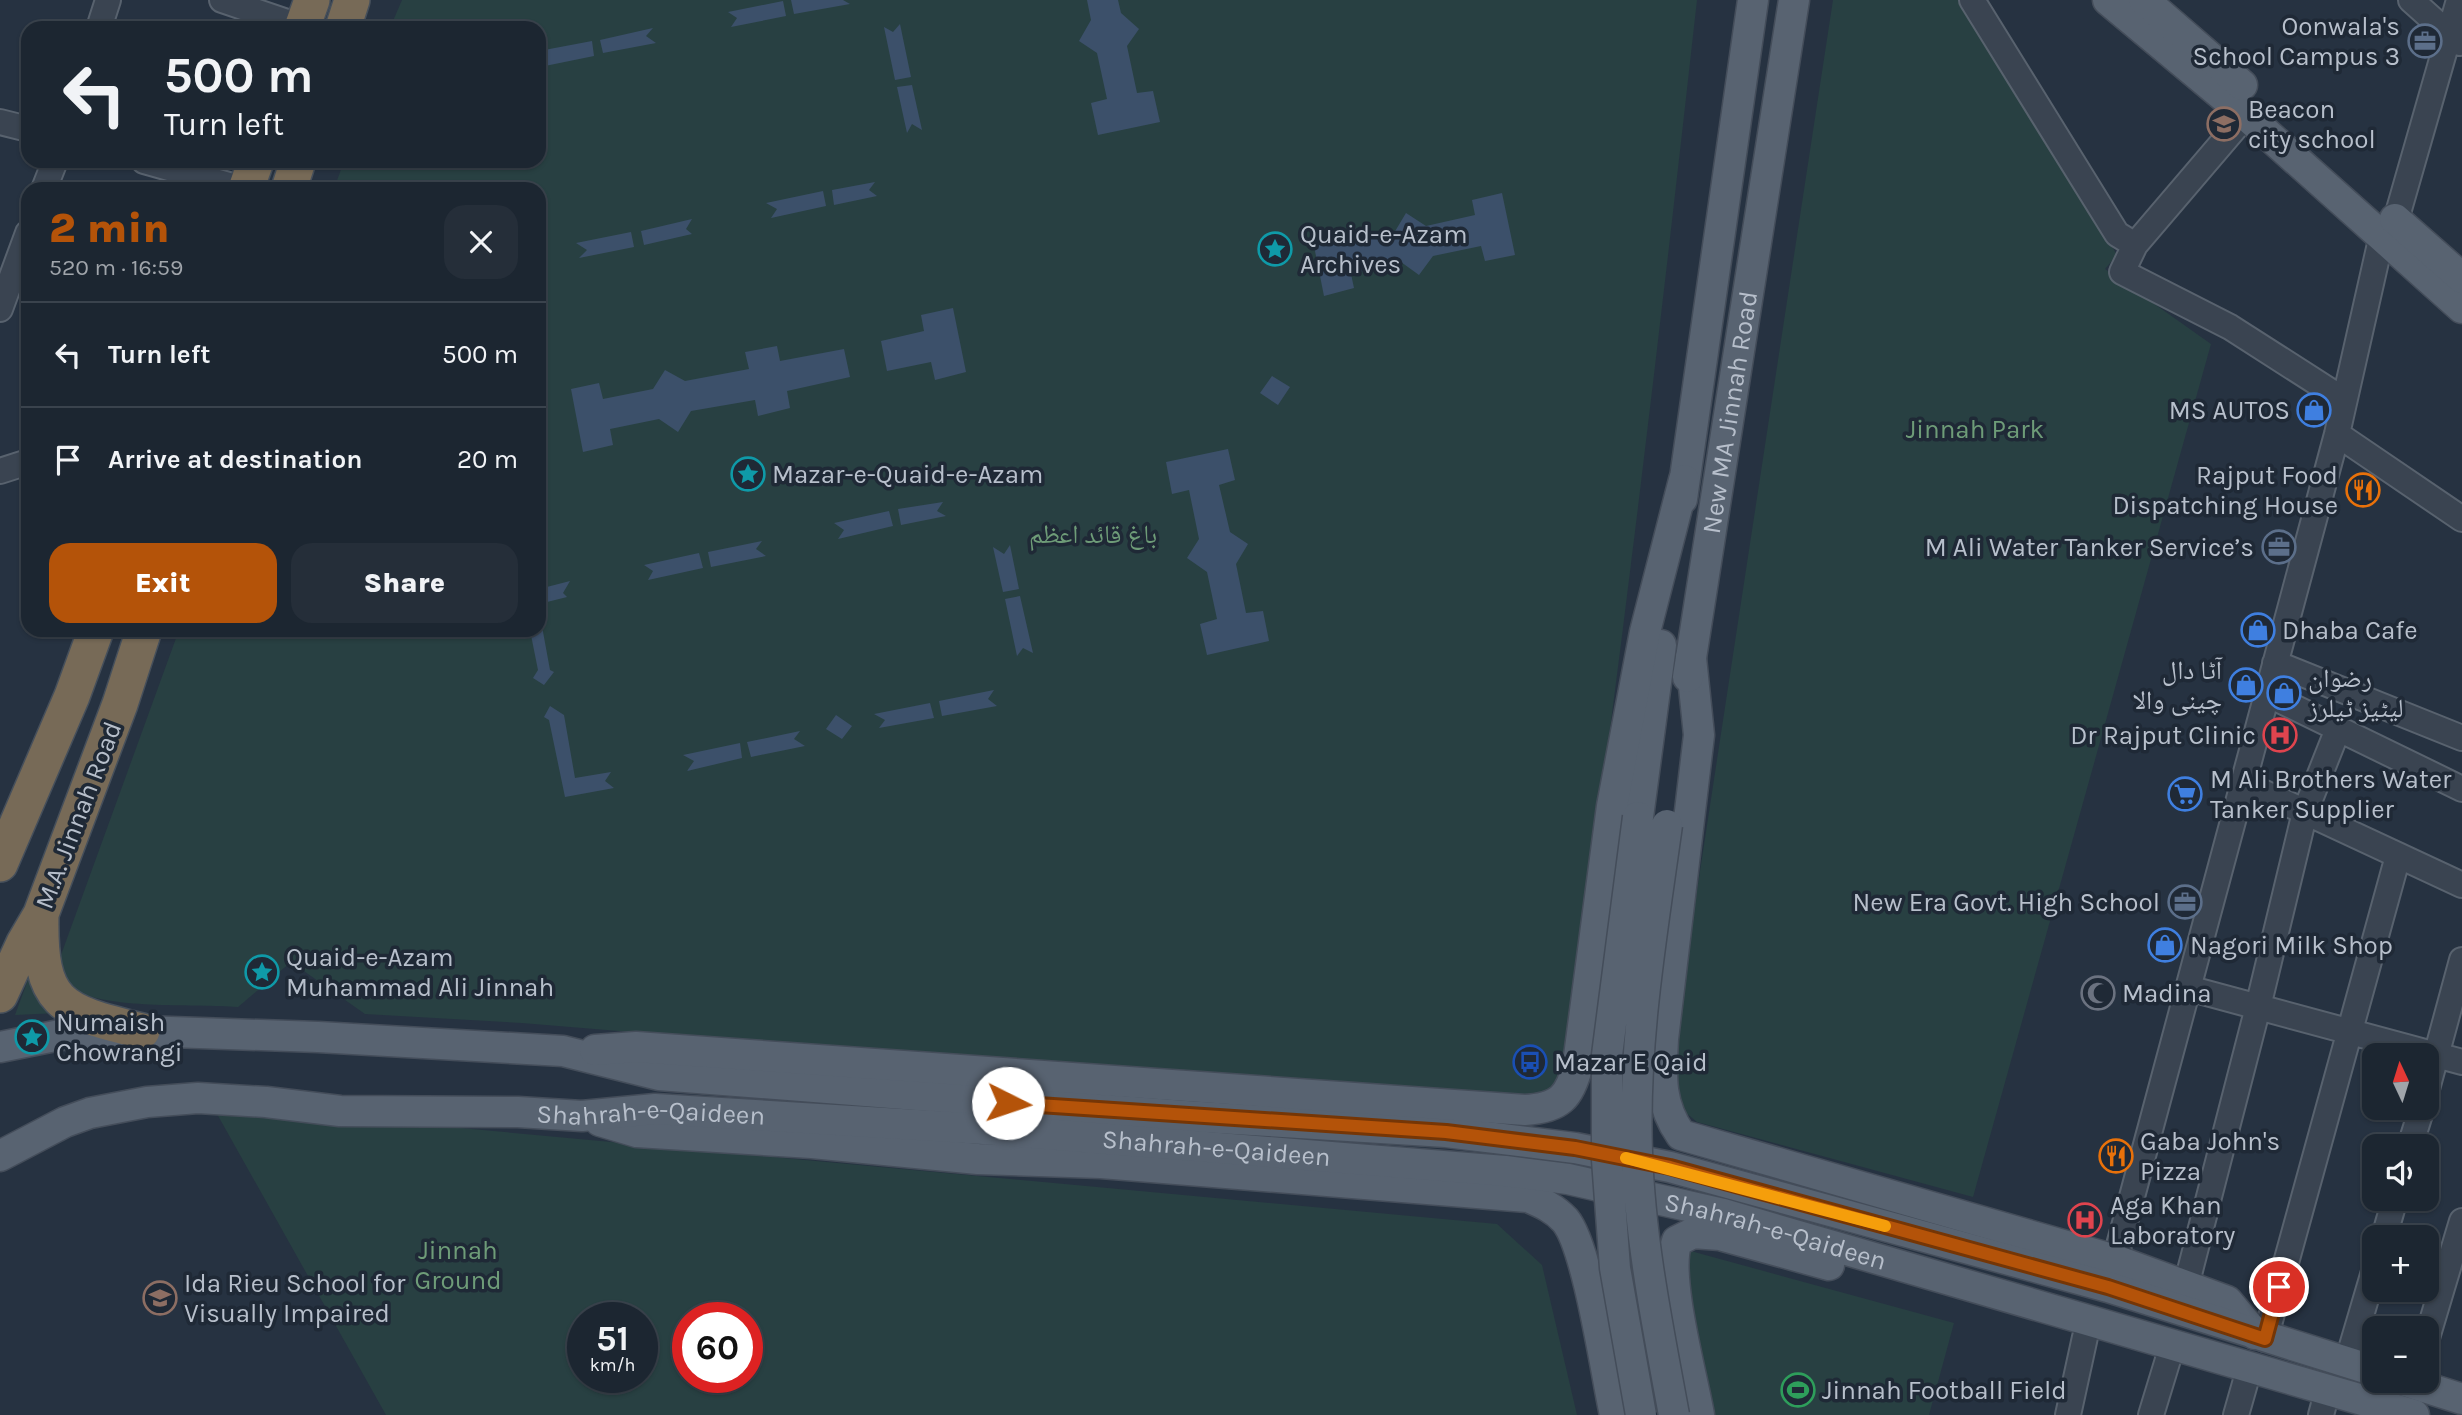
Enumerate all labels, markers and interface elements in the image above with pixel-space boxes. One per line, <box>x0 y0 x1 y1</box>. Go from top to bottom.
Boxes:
place label: Oonwala's School Campus 3 <box>2193 11 2400 72</box>
office icon: Oonwala's School Campus 3 <box>2406 22 2444 60</box>
text: 500 m <box>164 47 313 104</box>
icon: left <box>49 49 140 140</box>
place label: Beacon city school <box>2248 94 2376 155</box>
school or university icon: Beacon city school <box>2205 105 2243 143</box>
text: Turn left <box>164 106 284 143</box>
text: 2 min <box>49 203 169 253</box>
button: close <box>444 205 518 279</box>
place label: Quaid-e-Azam Archives <box>1300 219 1468 280</box>
place icon: Quaid-e-Azam Archives <box>1256 230 1294 268</box>
text: 520 m · 16:59 <box>49 254 183 281</box>
street label: New MA Jinnah Road <box>1696 289 1764 536</box>
icon: left <box>49 336 87 374</box>
text: Turn left <box>108 339 210 370</box>
text: 500 m <box>442 339 518 370</box>
shop icon: MS AUTOS <box>2295 391 2333 429</box>
place label: MS AUTOS <box>2169 395 2290 426</box>
park label: Jinnah Park <box>1906 414 2044 445</box>
icon: arrive <box>49 441 87 479</box>
text: Arrive at destination <box>108 444 362 475</box>
text: 20 m <box>457 444 518 475</box>
place icon: Mazar-e-Quaid-e-Azam <box>729 455 767 493</box>
place label: Mazar-e-Quaid-e-Azam <box>772 459 1043 490</box>
place label: Rajput Food Dispatching House <box>2112 460 2338 521</box>
restaurant icon: Rajput Food Dispatching House <box>2344 471 2382 509</box>
park label: باغ قائد اعظم <box>1029 519 1157 551</box>
office icon: M Ali Water Tanker Service’s <box>2260 528 2298 566</box>
place label: M Ali Water Tanker Service’s <box>1925 532 2254 563</box>
button: Exit <box>49 543 277 623</box>
button: Share <box>291 543 518 623</box>
shop icon: Dhaba Cafe <box>2239 611 2277 649</box>
place label: Dhaba Cafe <box>2282 615 2418 646</box>
place label: آٹا دال چینی والا <box>2133 655 2223 716</box>
place label: رضوان لیٹیز ٹیلرز <box>2307 663 2403 724</box>
shop icon: آٹا دال چینی والا <box>2227 666 2265 704</box>
shop icon: رضوان لیٹیز ٹیلرز <box>2265 674 2303 712</box>
hospital icon: Dr Rajput Clinic <box>2261 716 2299 754</box>
street label: M.A. Jinnah Road <box>29 717 128 913</box>
place label: Dr Rajput Clinic <box>2070 720 2256 751</box>
place label: M Ali Brothers Water Tanker Supplier <box>2210 764 2452 825</box>
supermarket icon: M Ali Brothers Water Tanker Supplier <box>2166 775 2204 813</box>
office icon: New Era Govt. High School <box>2166 883 2204 921</box>
place label: New Era Govt. High School <box>1853 887 2160 918</box>
shop icon: Nagori Milk Shop <box>2146 926 2184 964</box>
place label: Nagori Milk Shop <box>2190 930 2393 961</box>
place label: Quaid-e-Azam Muhammad Ali Jinnah <box>286 942 554 1003</box>
place icon: Quaid-e-Azam Muhammad Ali Jinnah <box>243 953 281 991</box>
mosque icon: Madina <box>2079 974 2117 1012</box>
place label: Madina <box>2122 978 2212 1009</box>
place label: Numaish Chowrangi <box>56 1007 183 1068</box>
place icon: Numaish Chowrangi <box>13 1018 51 1056</box>
bus stop icon: Mazar E Qaid <box>1511 1043 1549 1081</box>
north arrow <box>2362 1043 2440 1120</box>
map controls <box>2362 1043 2439 1393</box>
place label: Mazar E Qaid <box>1554 1047 1708 1078</box>
position arrow <box>971 1066 1045 1140</box>
street label: Shahrah-e-Qaideen <box>536 1094 766 1132</box>
street label: Shahrah-e-Qaideen <box>1101 1124 1332 1173</box>
place label: Gaba John's Pizza <box>2140 1126 2280 1187</box>
button: sound <box>2362 1134 2439 1211</box>
restaurant icon: Gaba John's Pizza <box>2097 1137 2135 1175</box>
street label: Shahrah-e-Qaideen <box>1661 1186 1890 1277</box>
place label: Aga Khan Laboratory <box>2110 1190 2235 1251</box>
hospital icon: Aga Khan Laboratory <box>2066 1201 2104 1239</box>
button: + <box>2362 1225 2439 1302</box>
park label: Jinnah Ground <box>414 1235 502 1296</box>
pin <box>2249 1257 2309 1317</box>
place label: Ida Rieu School for Visually Impaired <box>184 1268 406 1329</box>
icon: arrive <box>2260 1268 2298 1306</box>
school or university icon: Ida Rieu School for Visually Impaired <box>141 1279 179 1317</box>
speed limit sign: 60 <box>672 1302 763 1393</box>
button: − <box>2362 1316 2439 1393</box>
text: 51 <box>596 1318 629 1359</box>
text: km/h <box>590 1354 635 1376</box>
sports icon: Jinnah Football Field <box>1779 1371 1817 1409</box>
place label: Jinnah Football Field <box>1822 1375 2067 1406</box>

